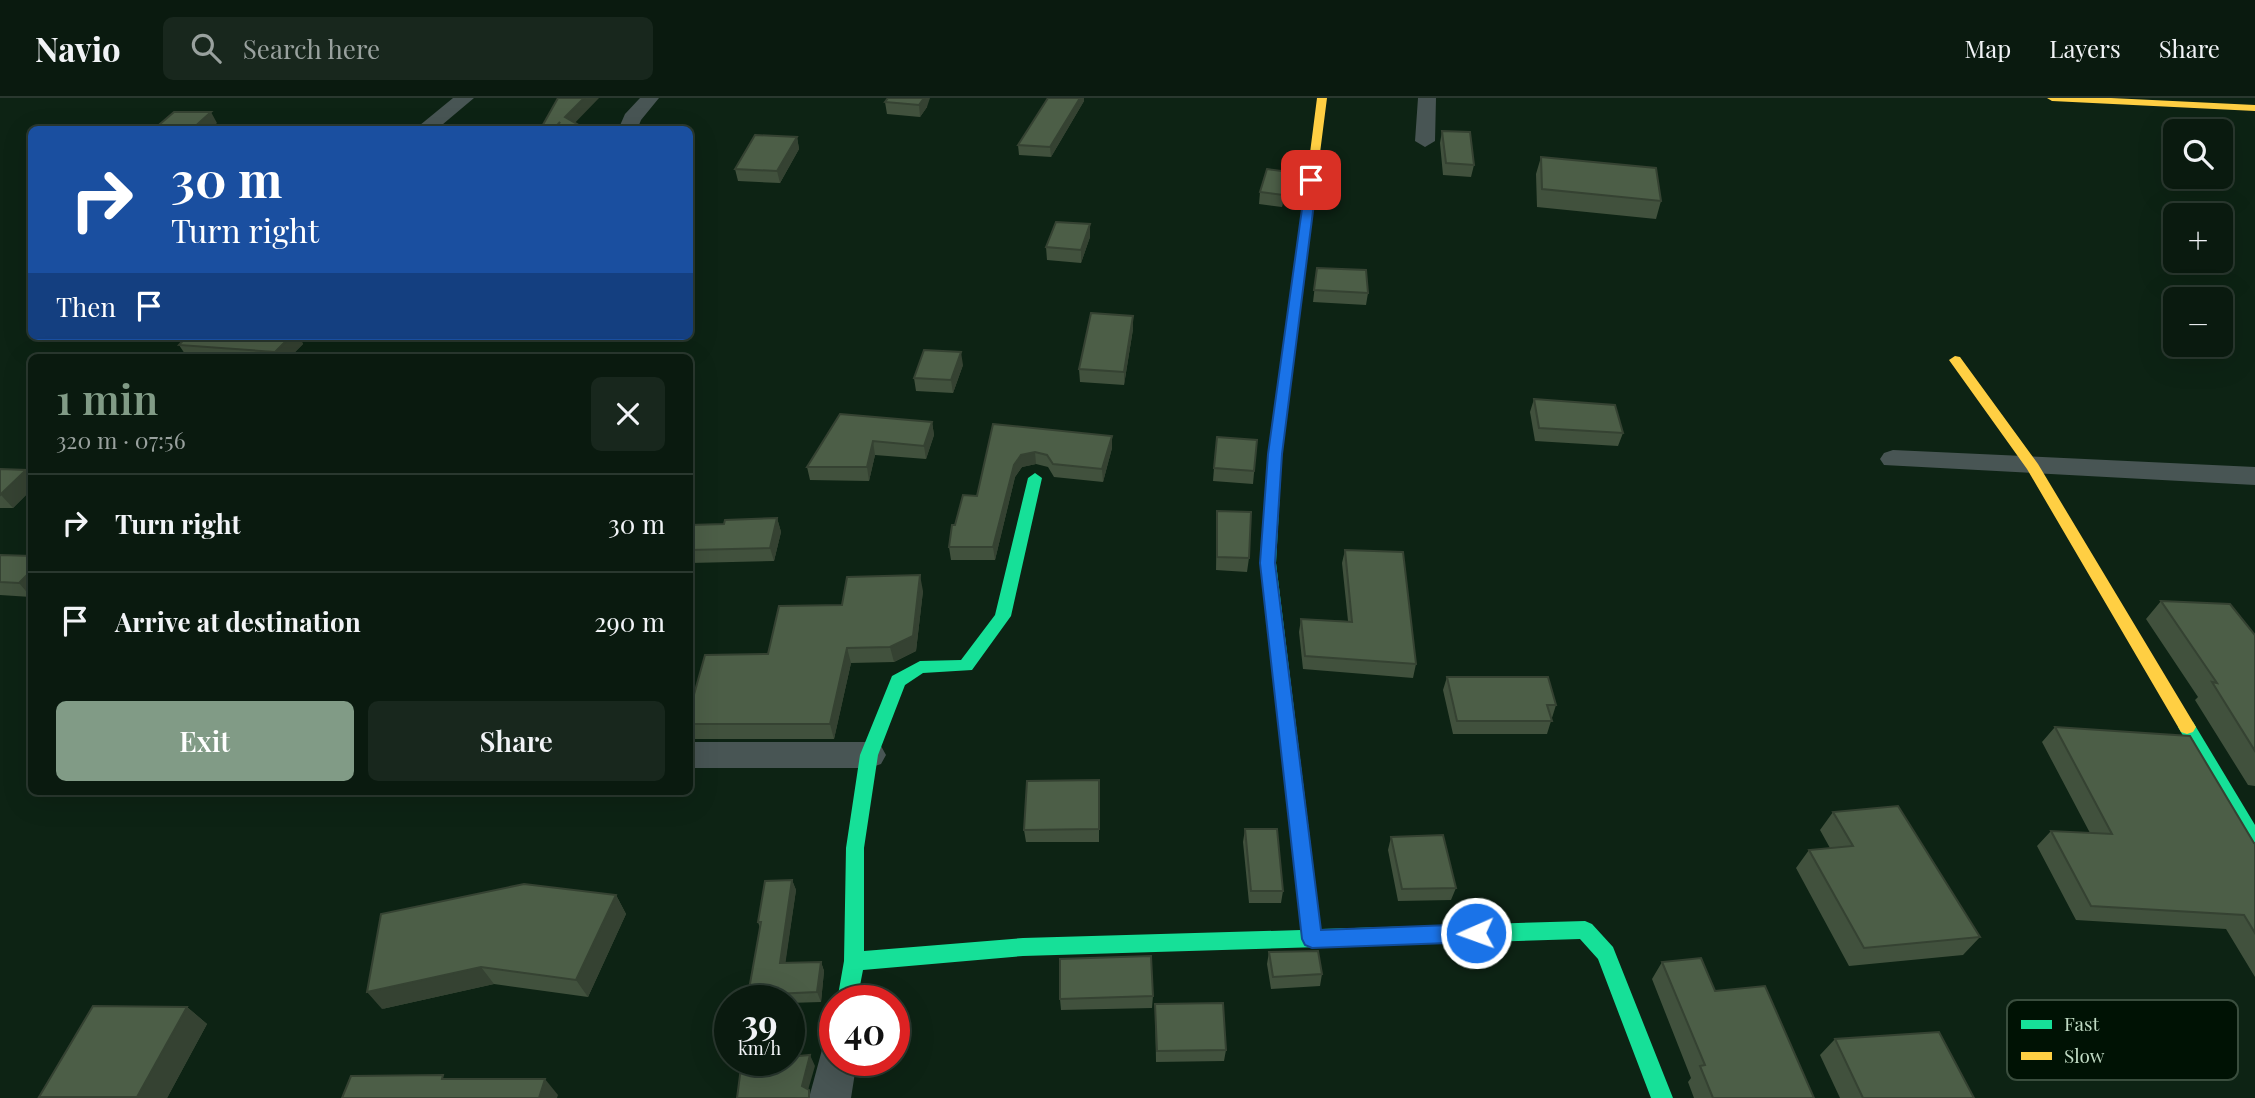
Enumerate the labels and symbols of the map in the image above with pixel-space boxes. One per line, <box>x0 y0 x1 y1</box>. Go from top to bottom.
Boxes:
pin <box>1281 150 1341 210</box>
position arrow <box>1439 896 1513 970</box>
speed limit sign: 40 <box>819 985 910 1076</box>
legend <box>2007 1000 2238 1080</box>
text: Fast <box>2064 1010 2100 1036</box>
text: Slow <box>2064 1042 2105 1068</box>

